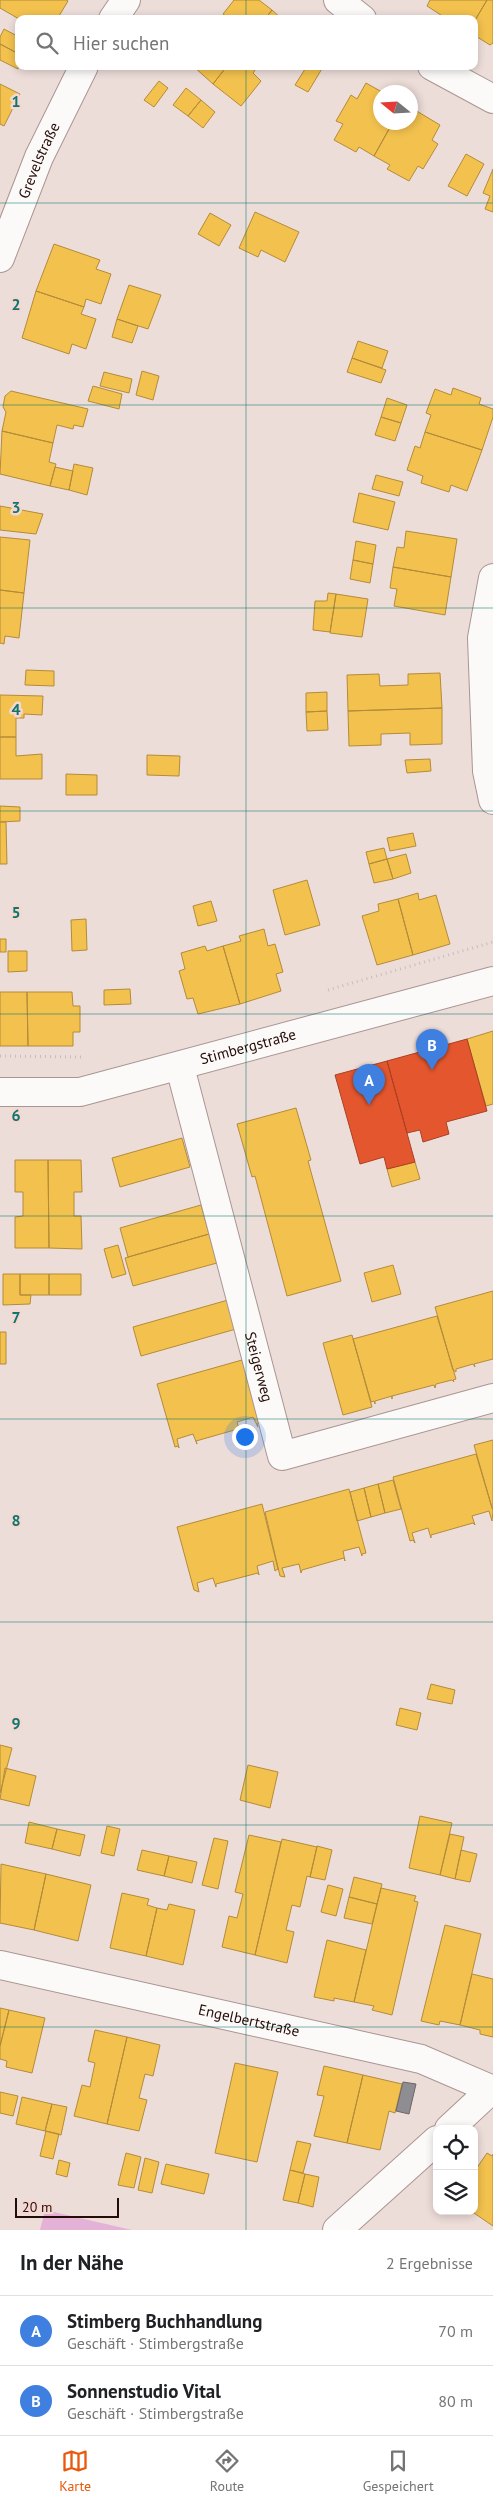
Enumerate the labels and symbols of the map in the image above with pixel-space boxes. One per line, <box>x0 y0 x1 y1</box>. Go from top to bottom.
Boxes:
north arrow <box>373 85 418 130</box>
text: 1 <box>11 91 21 111</box>
street label: Grevelstraße <box>14 119 64 201</box>
text: 2 <box>11 294 21 314</box>
text: 3 <box>11 497 21 517</box>
text: 4 <box>11 699 21 719</box>
text: 5 <box>11 902 21 922</box>
street label: Stimbergstraße <box>198 1024 298 1068</box>
pin: B <box>416 1029 448 1070</box>
pin: A <box>353 1064 385 1105</box>
text: 6 <box>11 1105 21 1125</box>
text: 7 <box>11 1307 21 1327</box>
street label: Steigerweg <box>241 1330 277 1404</box>
your location <box>232 1424 258 1450</box>
text: 8 <box>11 1510 21 1530</box>
text: 9 <box>11 1713 21 1733</box>
street label: Engelbertstraße <box>197 2000 301 2041</box>
scale bar <box>15 2195 119 2218</box>

